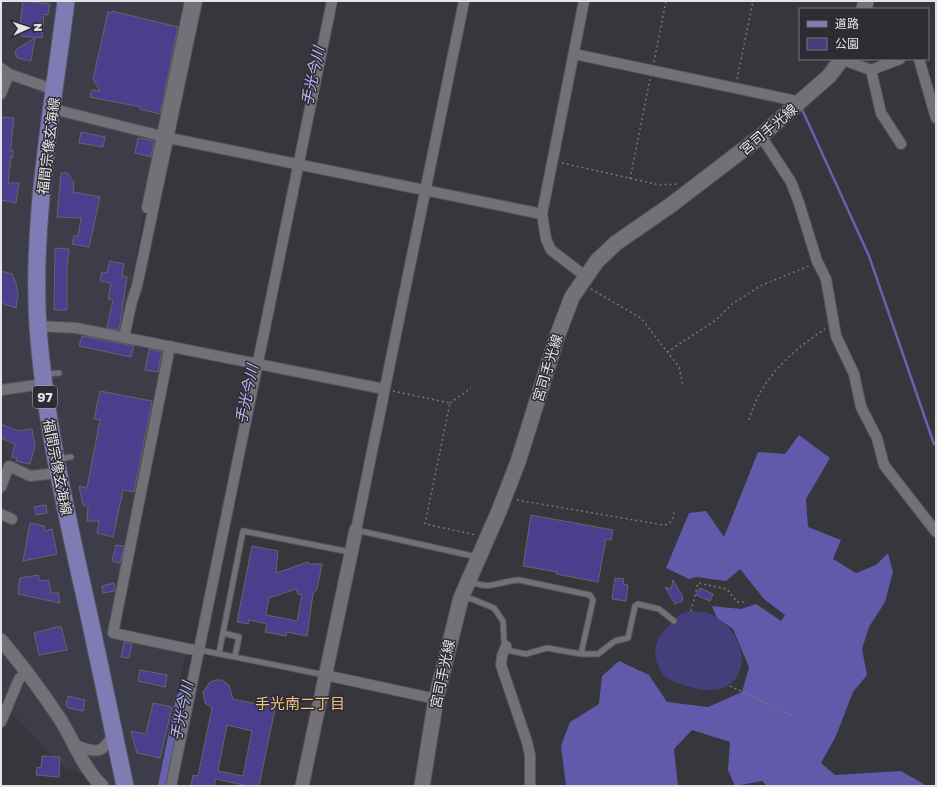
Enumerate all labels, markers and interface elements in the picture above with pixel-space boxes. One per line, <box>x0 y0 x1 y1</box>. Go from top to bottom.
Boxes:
north arrow <box>8 8 48 48</box>
legend <box>799 8 929 60</box>
text: 道路 <box>835 16 859 31</box>
text: N <box>32 23 45 32</box>
text: 公園 <box>835 36 859 51</box>
water label: 手光今川 <box>297 43 327 107</box>
street label: 福間宗像玄海線 <box>34 96 62 196</box>
street label: 宮司手光線 <box>736 100 800 158</box>
street label: 宮司手光線 <box>529 332 565 404</box>
water label: 手光今川 <box>231 361 261 425</box>
road number: 97 <box>33 386 57 408</box>
street label: 福間宗像玄海線 <box>40 417 76 517</box>
street label: 宮司手光線 <box>426 638 458 710</box>
water label: 手光今川 <box>166 678 196 742</box>
district label: 手光南二丁目 <box>255 694 345 712</box>

